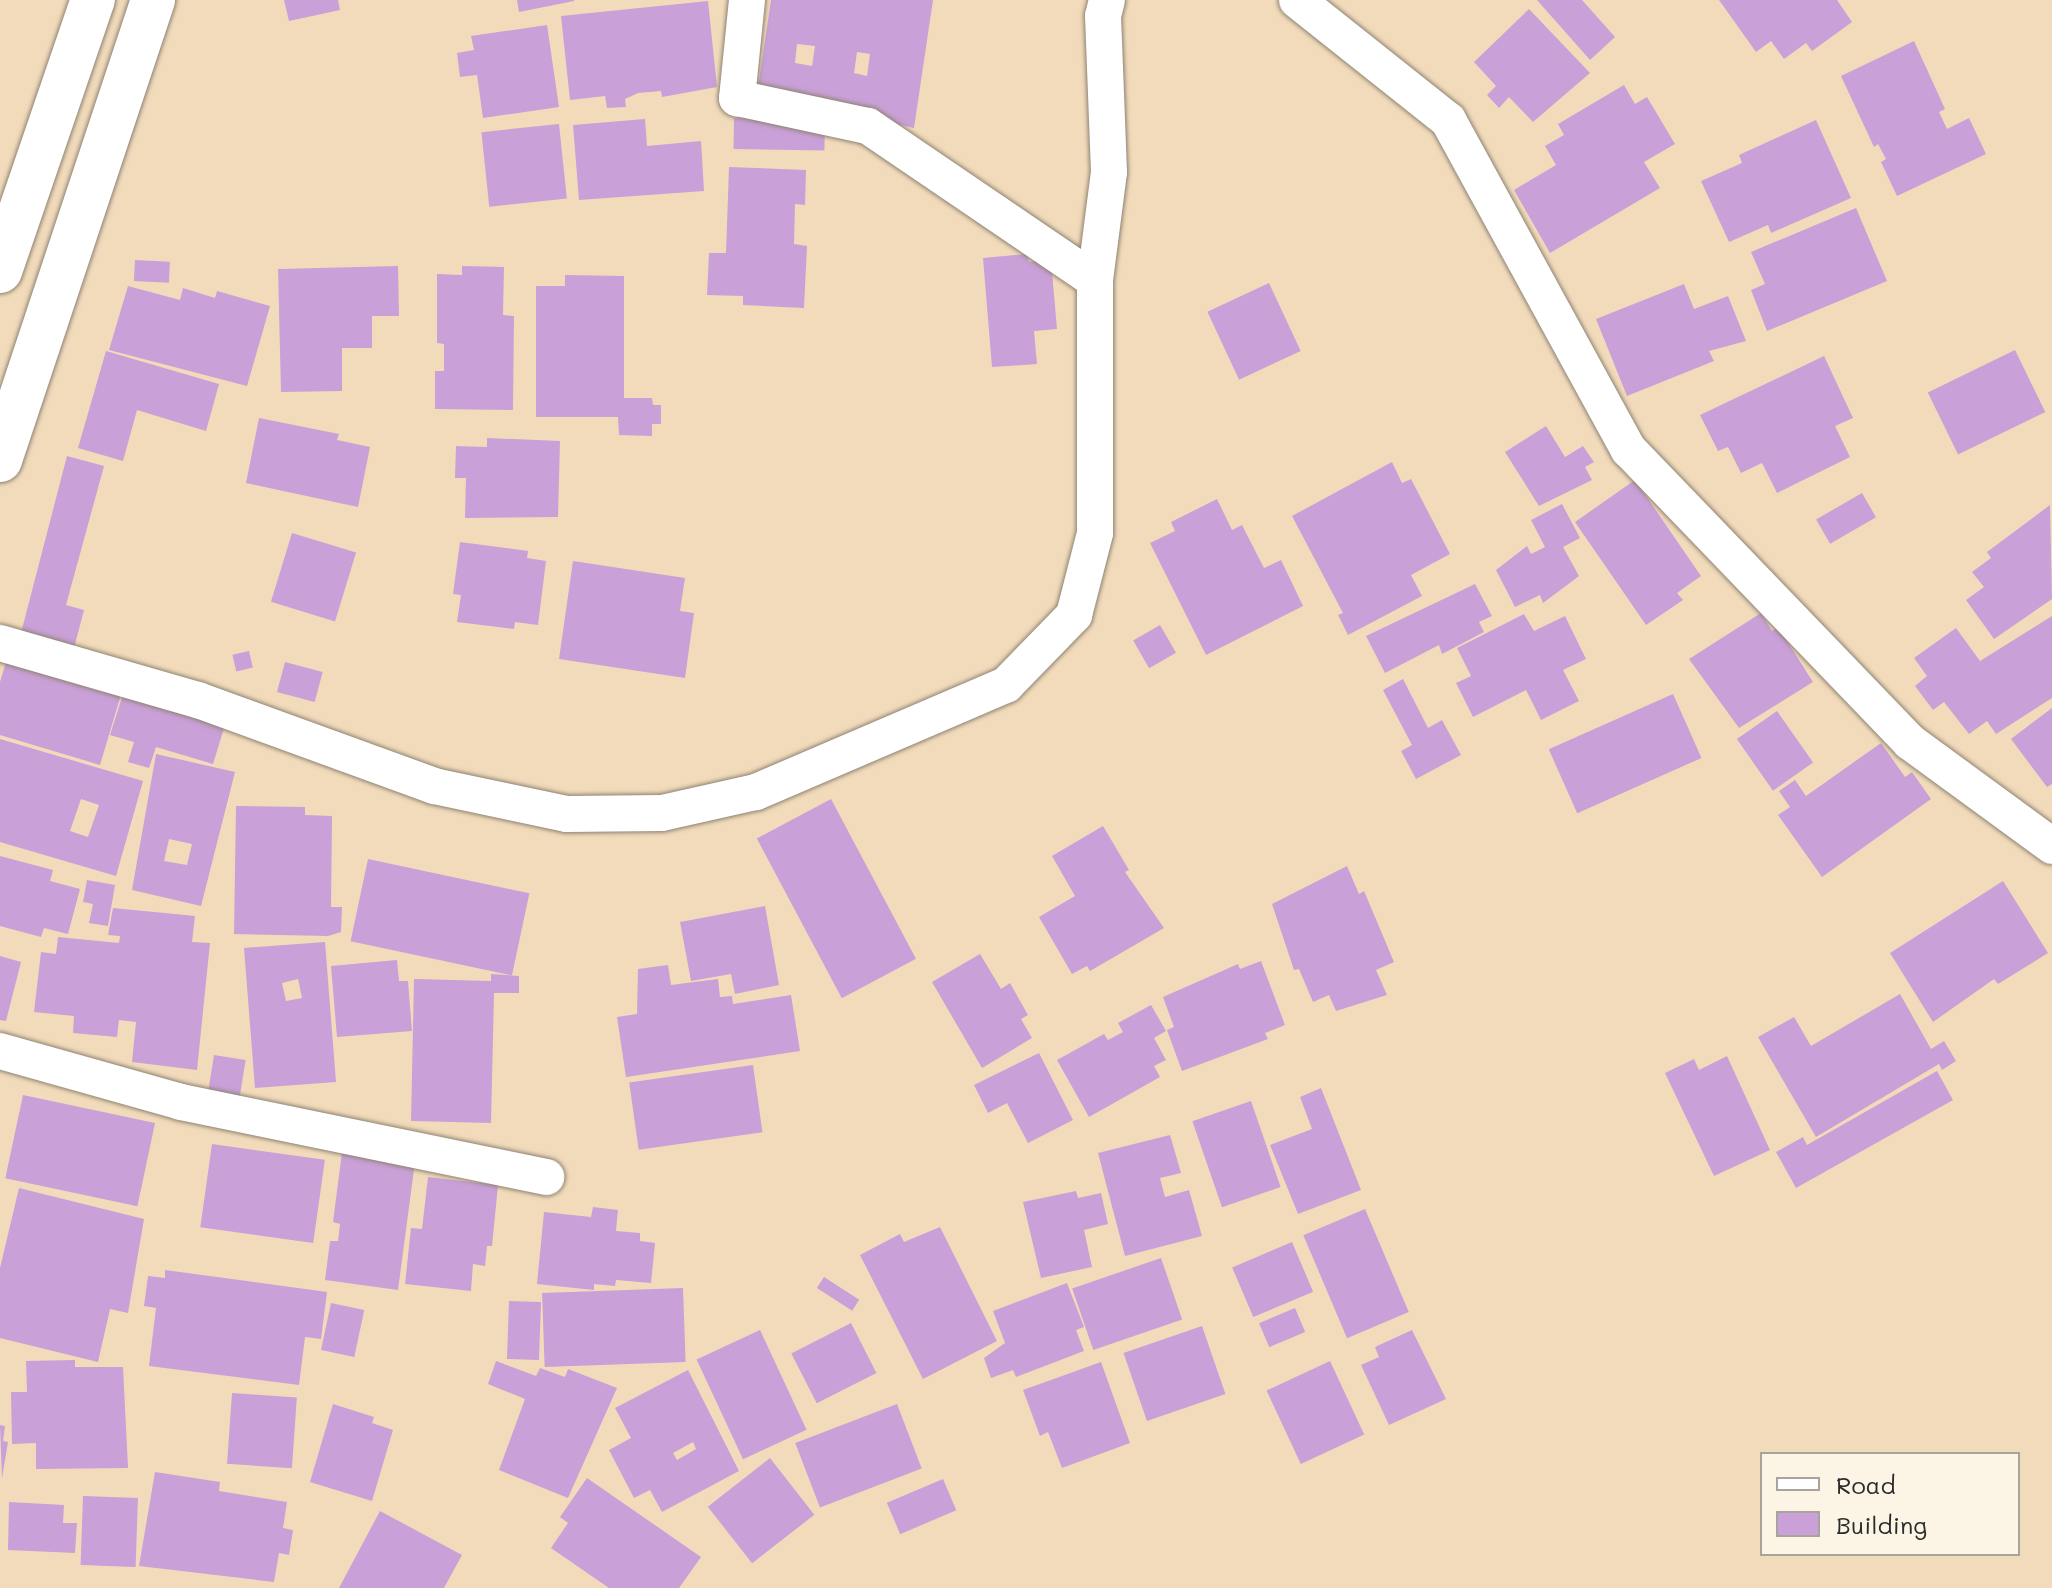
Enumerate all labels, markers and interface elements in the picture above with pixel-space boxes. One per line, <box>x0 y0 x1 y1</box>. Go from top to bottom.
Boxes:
legend <box>1760 1452 2020 1556</box>
text: Road <box>1836 1469 1896 1500</box>
text: Building <box>1836 1509 1927 1540</box>

